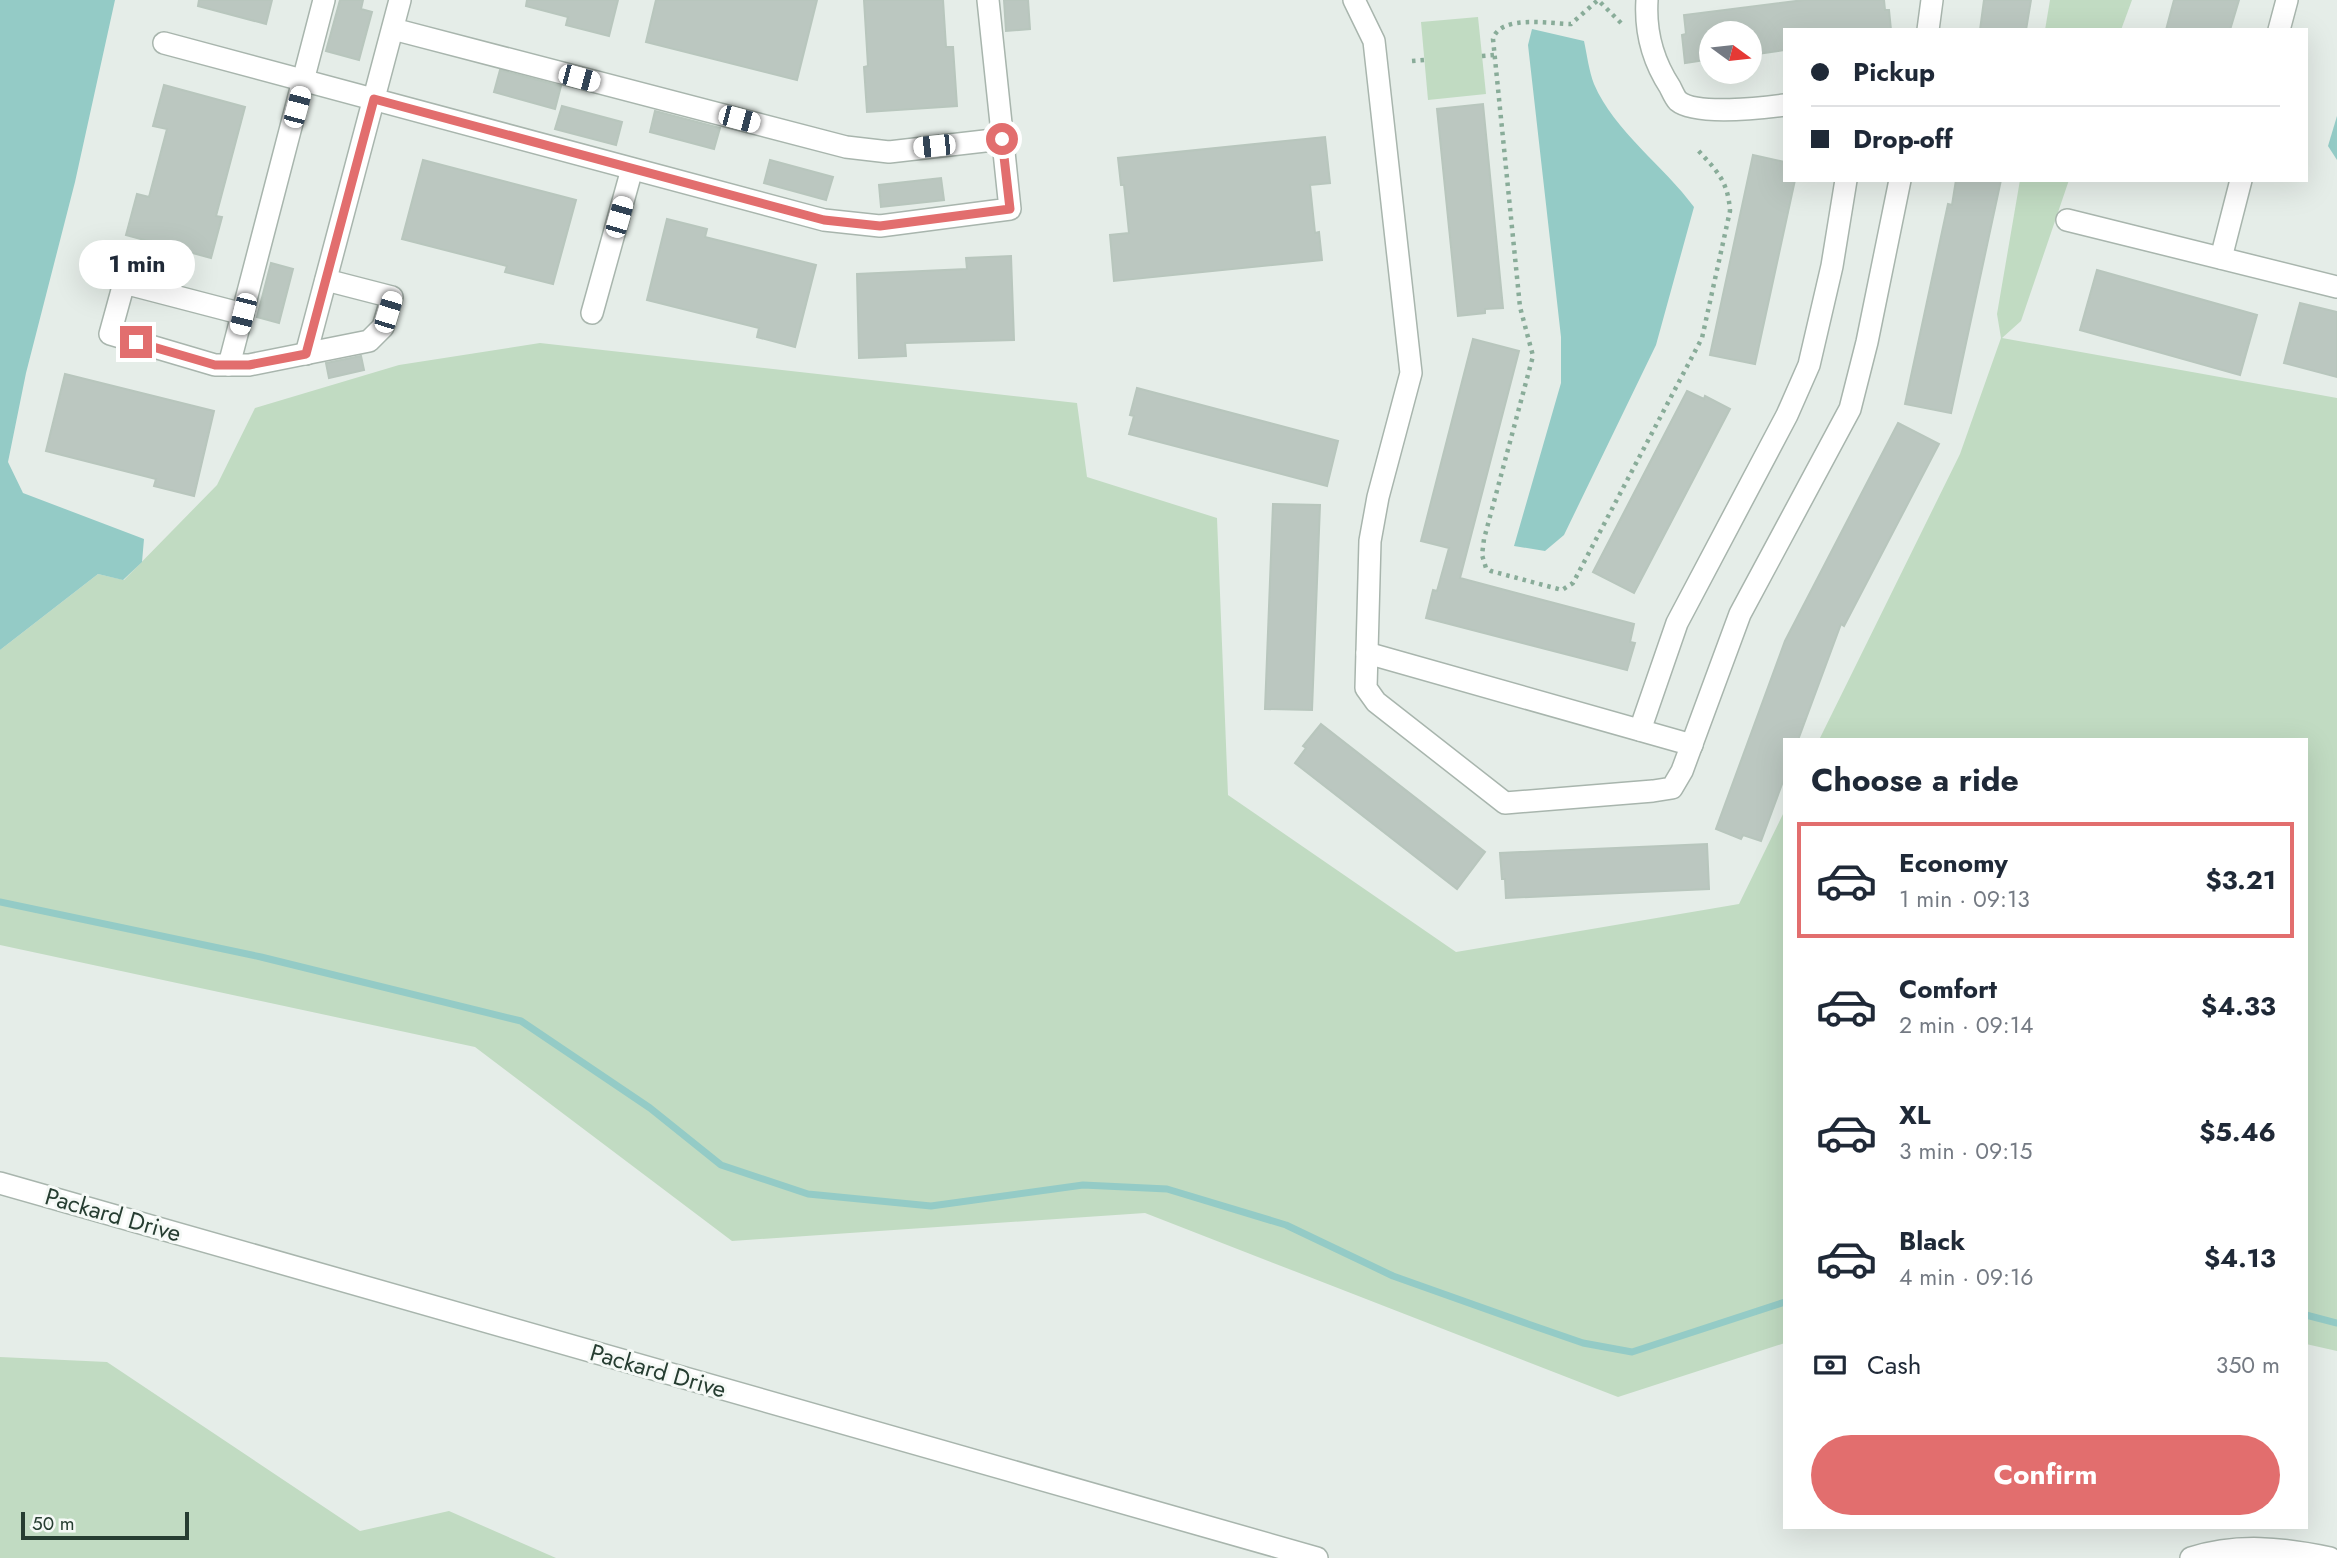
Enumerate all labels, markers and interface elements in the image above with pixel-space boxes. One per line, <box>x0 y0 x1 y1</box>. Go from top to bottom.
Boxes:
north arrow <box>1699 21 1762 84</box>
map controls <box>1699 21 1762 84</box>
text: Pickup <box>1853 53 1935 91</box>
car <box>556 62 603 94</box>
car <box>282 84 313 130</box>
car <box>716 103 763 135</box>
text: Drop-off <box>1853 120 1953 158</box>
route start <box>986 123 1018 155</box>
car <box>913 133 956 159</box>
car <box>604 194 635 240</box>
callout: 1 min <box>78 240 194 290</box>
text: 1 min <box>108 247 166 281</box>
car <box>372 289 405 335</box>
car <box>228 291 259 337</box>
route end <box>120 326 152 358</box>
text: Choose a ride <box>1811 757 2019 803</box>
text: Economy <box>1899 844 2008 882</box>
icon: car <box>1815 849 1878 912</box>
text: $3.21 <box>2205 861 2276 899</box>
text: 1 min · 09:13 <box>1899 882 2030 916</box>
text: Comfort <box>1899 970 1997 1008</box>
icon: car <box>1815 975 1878 1038</box>
text: $4.33 <box>2201 987 2276 1025</box>
text: 2 min · 09:14 <box>1899 1008 2033 1042</box>
text: XL <box>1899 1096 1931 1134</box>
icon: car <box>1815 1101 1878 1164</box>
text: $5.46 <box>2199 1113 2276 1151</box>
text: 3 min · 09:15 <box>1899 1134 2032 1168</box>
street label: Packard Drive <box>41 1178 185 1251</box>
text: Black <box>1899 1222 1965 1260</box>
icon: car <box>1815 1227 1878 1290</box>
text: $4.13 <box>2204 1239 2276 1277</box>
text: 4 min · 09:16 <box>1899 1260 2034 1294</box>
street label: Packard Drive <box>586 1334 730 1407</box>
icon: cash <box>1811 1346 1849 1384</box>
text: Cash <box>1867 1346 1921 1384</box>
text: 350 m <box>2216 1348 2280 1382</box>
button: Confirm <box>1811 1435 2280 1515</box>
scale bar <box>21 1509 189 1541</box>
text: 50 m <box>32 1510 75 1537</box>

